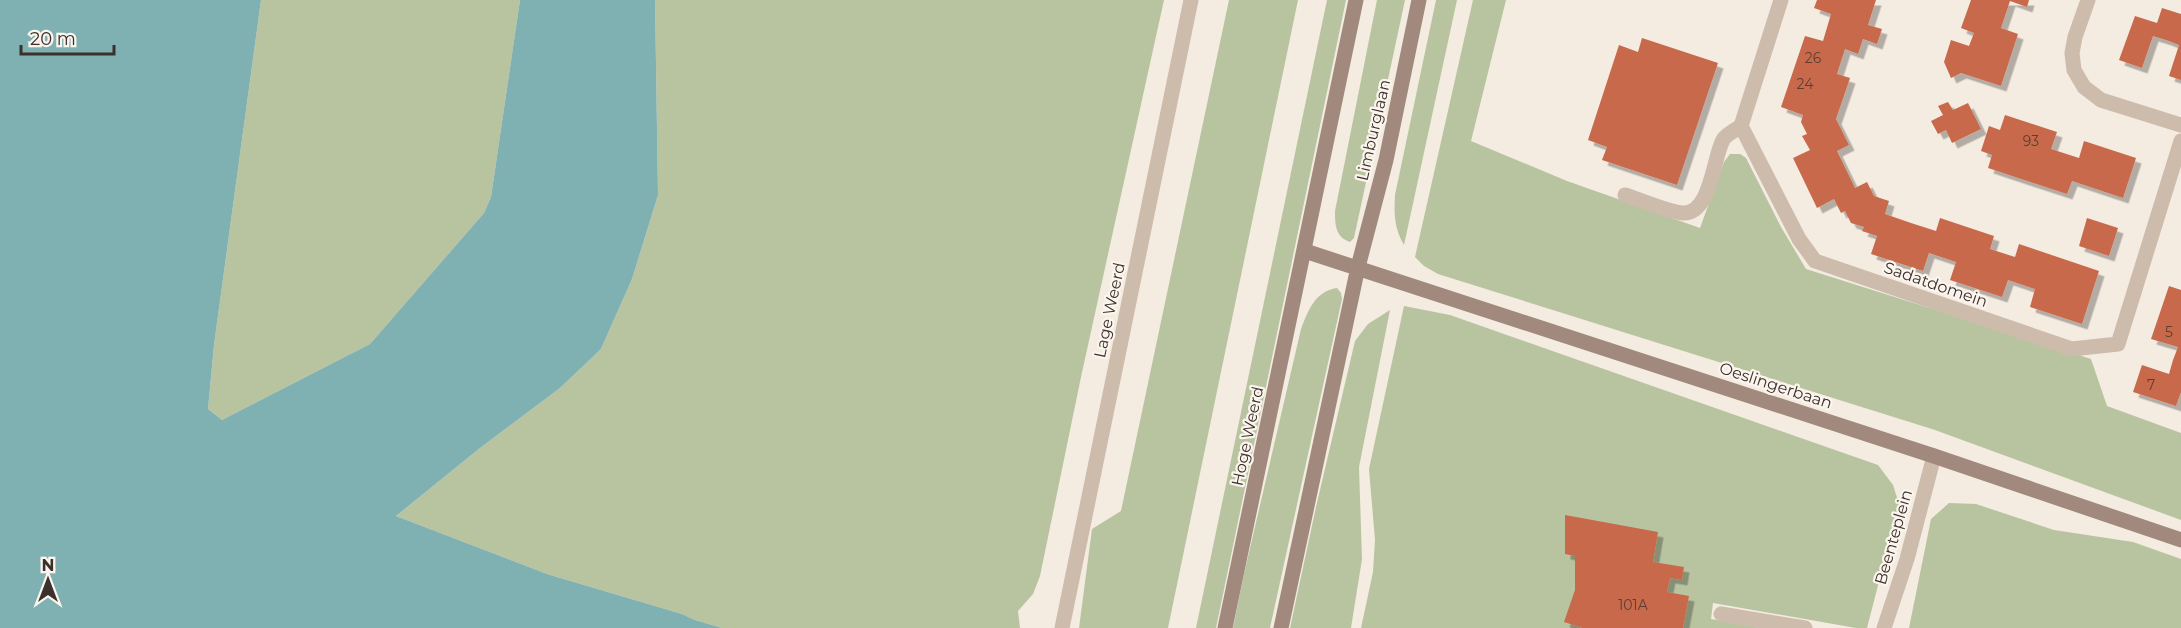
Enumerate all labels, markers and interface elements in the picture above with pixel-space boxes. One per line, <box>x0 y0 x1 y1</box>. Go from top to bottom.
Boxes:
scale bar <box>21 18 114 56</box>
text: 20 m <box>30 28 76 50</box>
house number: 26 <box>1805 49 1822 67</box>
house number: 24 <box>1797 75 1814 93</box>
street label: Limburglaan <box>1353 78 1394 183</box>
house number: 93 <box>2023 132 2039 150</box>
street label: Sadatdomein <box>1881 258 1990 311</box>
street label: Lage Weerd <box>1090 261 1129 360</box>
house number: 5 <box>2165 323 2173 341</box>
street label: Oeslingerbaan <box>1717 358 1835 413</box>
house number: 7 <box>2147 376 2155 394</box>
street label: Hoge Weerd <box>1228 385 1267 488</box>
street label: Beenteplein <box>1871 487 1916 587</box>
north arrow <box>18 550 78 610</box>
text: N <box>42 556 54 575</box>
house number: 101A <box>1618 596 1649 614</box>

